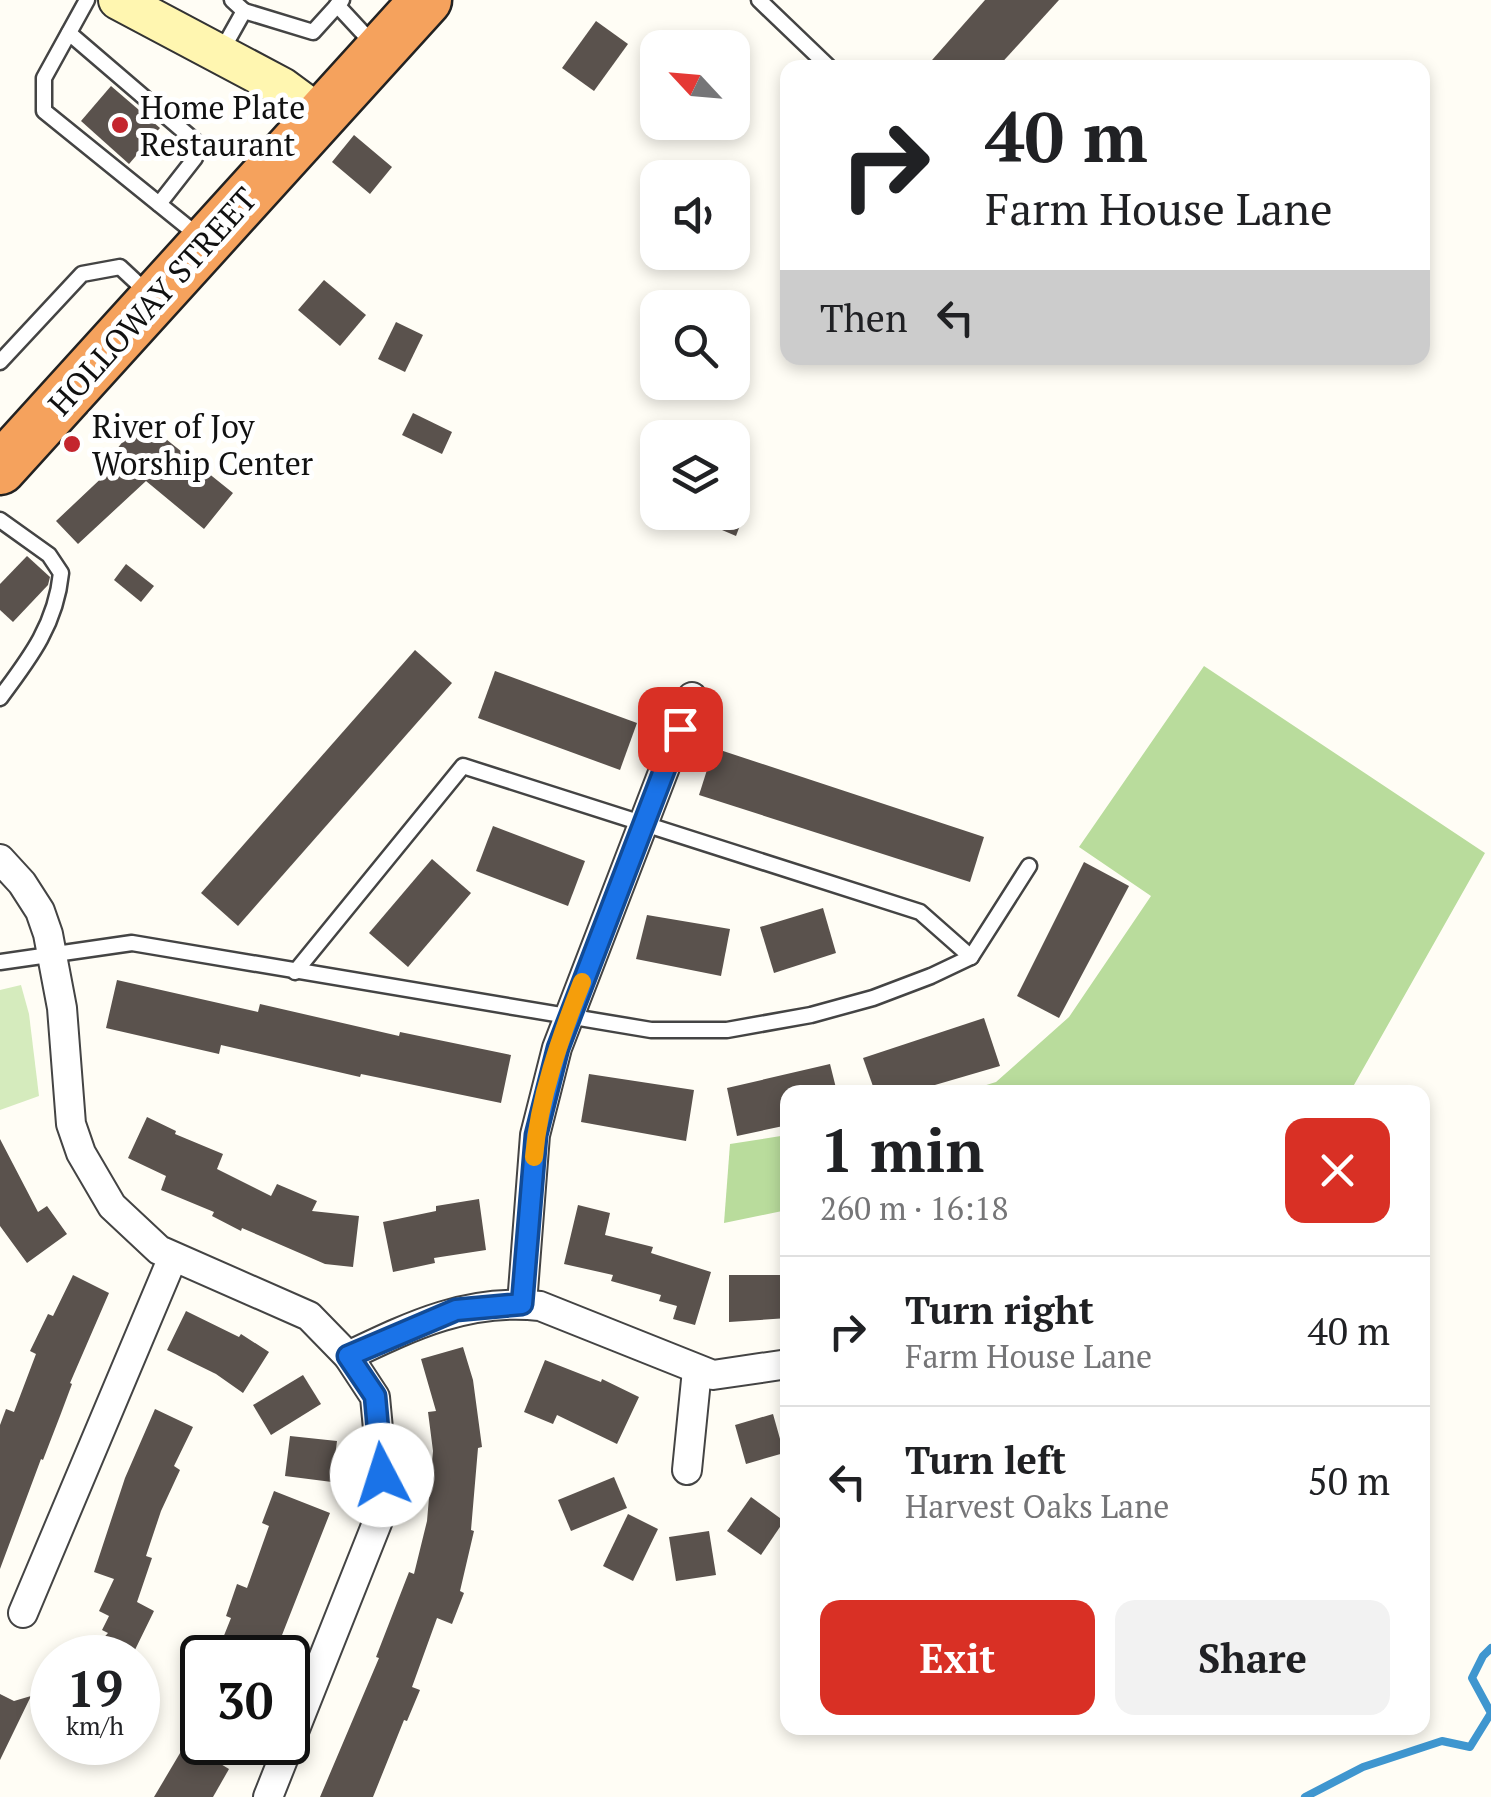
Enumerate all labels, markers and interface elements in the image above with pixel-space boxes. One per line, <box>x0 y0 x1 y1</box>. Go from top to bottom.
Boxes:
north arrow <box>640 30 750 140</box>
map controls <box>640 30 750 530</box>
place label: Home Plate Restaurant <box>140 86 305 165</box>
text: 40 m <box>985 89 1148 182</box>
icon: right <box>820 100 950 230</box>
marker: Home Plate Restaurant <box>109 114 131 136</box>
button: sound <box>640 160 750 270</box>
street label: HOLLOWAY STREET <box>38 178 266 424</box>
text: Farm House Lane <box>985 178 1333 238</box>
button: search <box>640 290 750 400</box>
icon: left <box>928 290 983 345</box>
text: Then <box>820 293 908 343</box>
place label: River of Joy Worship Center <box>92 405 314 484</box>
button: layers <box>640 420 750 530</box>
marker: River of Joy Worship Center <box>61 433 83 455</box>
pin <box>638 687 723 772</box>
icon: arrive <box>653 702 708 757</box>
text: 1 min <box>820 1110 984 1189</box>
button: close <box>1285 1118 1390 1223</box>
text: 260 m · 16:18 <box>820 1187 1008 1229</box>
text: Turn right <box>905 1285 1094 1335</box>
icon: right <box>820 1304 875 1359</box>
text: 40 m <box>1307 1306 1390 1356</box>
text: Farm House Lane <box>905 1335 1152 1377</box>
position arrow <box>330 1423 434 1527</box>
text: Turn left <box>905 1435 1066 1485</box>
icon: left <box>820 1454 875 1509</box>
text: 50 m <box>1307 1456 1390 1506</box>
text: Harvest Oaks Lane <box>905 1485 1169 1527</box>
button: Exit <box>820 1600 1095 1715</box>
button: Share <box>1115 1600 1390 1715</box>
speed limit sign: 30 <box>180 1635 310 1765</box>
text: 19 <box>67 1655 123 1721</box>
text: km/h <box>66 1709 124 1742</box>

